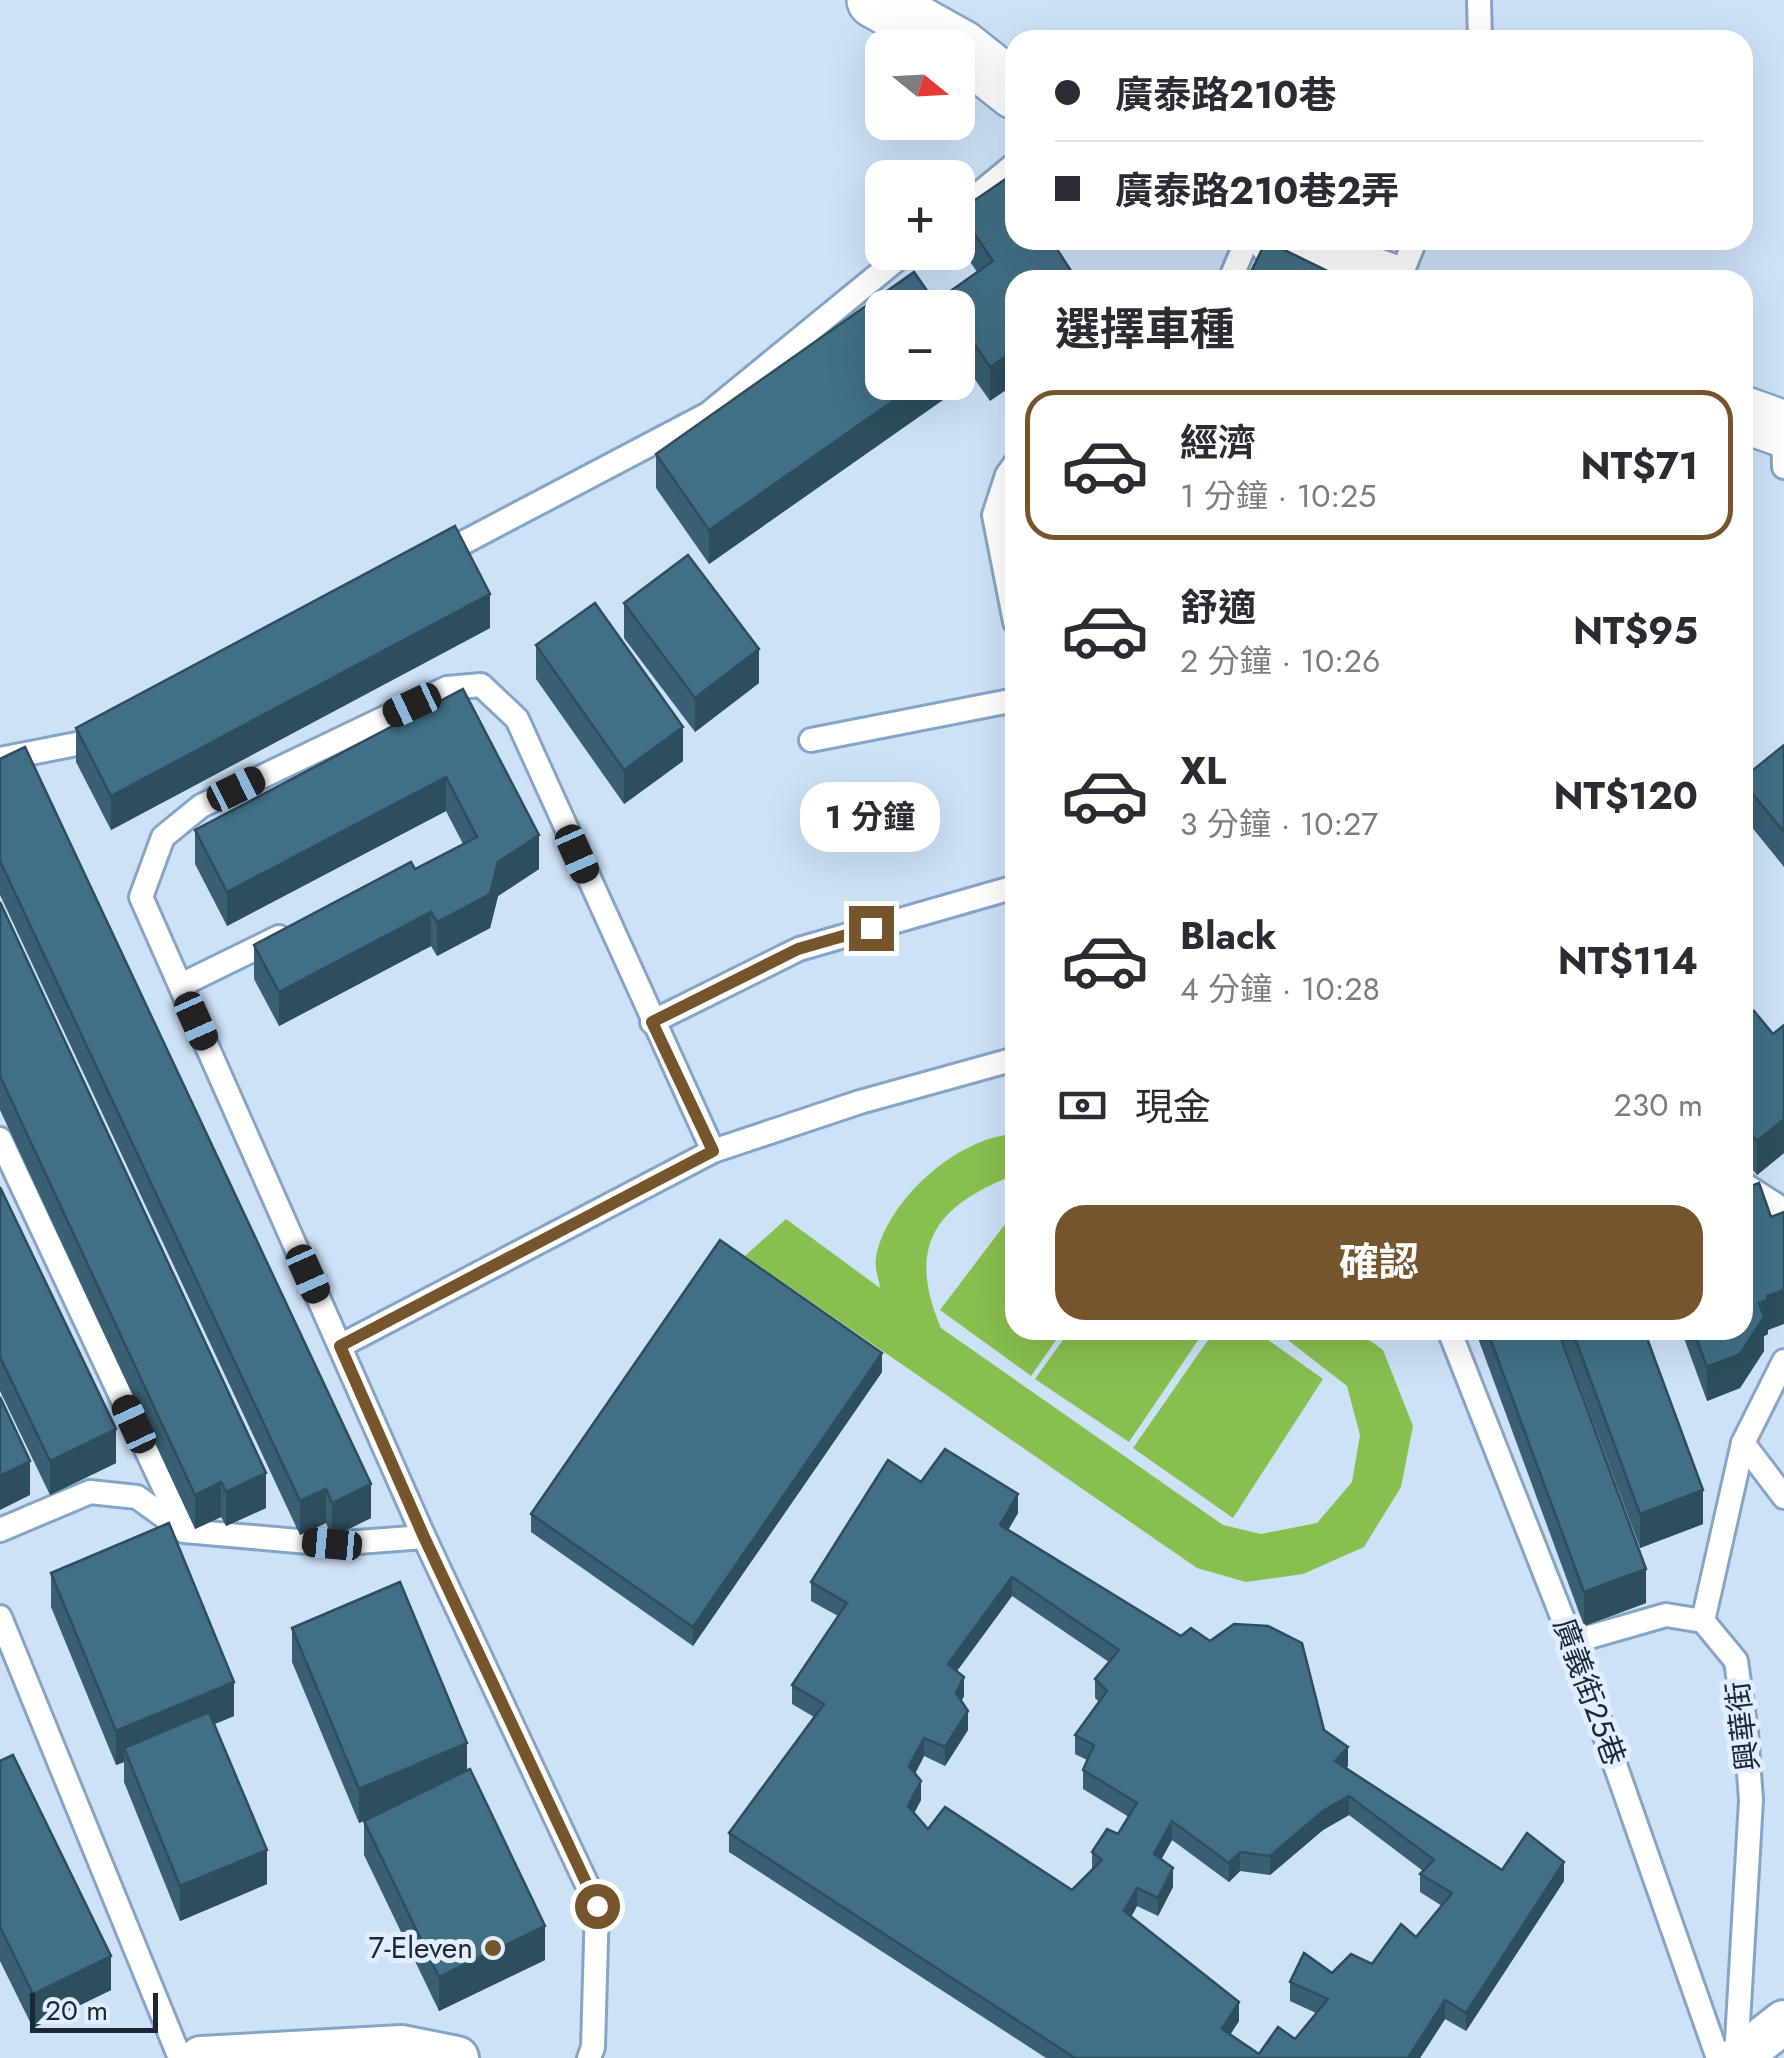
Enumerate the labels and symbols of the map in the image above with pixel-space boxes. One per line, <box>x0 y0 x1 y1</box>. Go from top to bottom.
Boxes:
north arrow <box>865 30 975 140</box>
car <box>378 679 446 731</box>
car <box>202 762 270 816</box>
callout: 1 分鐘 <box>801 783 941 853</box>
car <box>551 820 603 888</box>
route end <box>849 906 894 951</box>
car <box>170 987 222 1055</box>
car <box>282 1240 334 1308</box>
car <box>108 1390 160 1458</box>
car <box>301 1526 363 1562</box>
street label: 廣義街25巷 <box>1543 1612 1636 1772</box>
street label: 興華街 <box>1716 1679 1769 1773</box>
route start <box>575 1884 620 1929</box>
place label: 7-Eleven <box>369 1926 473 1969</box>
marker: 7-Eleven <box>482 1937 504 1959</box>
scale bar <box>30 1988 158 2032</box>

